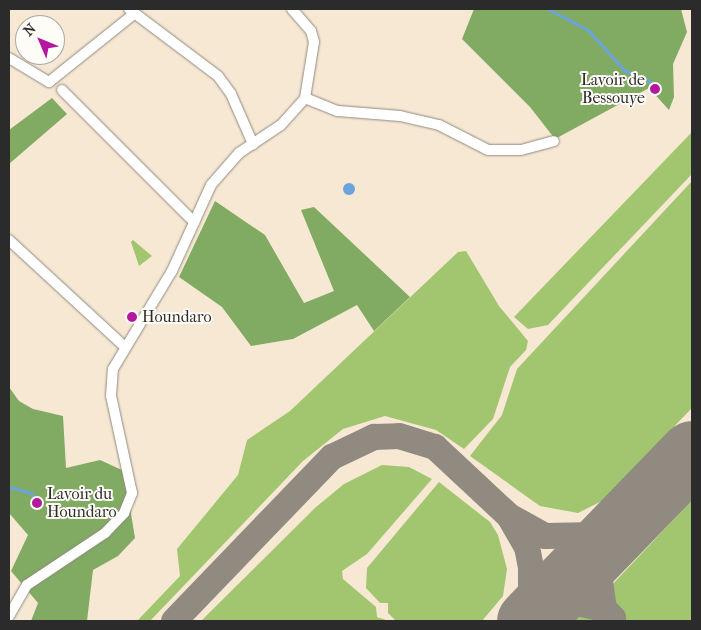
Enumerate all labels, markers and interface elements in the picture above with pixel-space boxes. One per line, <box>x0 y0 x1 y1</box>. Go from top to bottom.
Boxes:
north arrow <box>15 15 65 65</box>
text: N <box>20 20 40 40</box>
place label: Lavoir de Bessouye <box>581 70 645 108</box>
marker: Lavoir de Bessouye <box>649 83 661 95</box>
place label: Houndaro <box>142 307 212 327</box>
marker: Houndaro <box>126 311 138 323</box>
place label: Lavoir du Houndaro <box>47 484 117 522</box>
marker: Lavoir du Houndaro <box>31 497 43 509</box>

